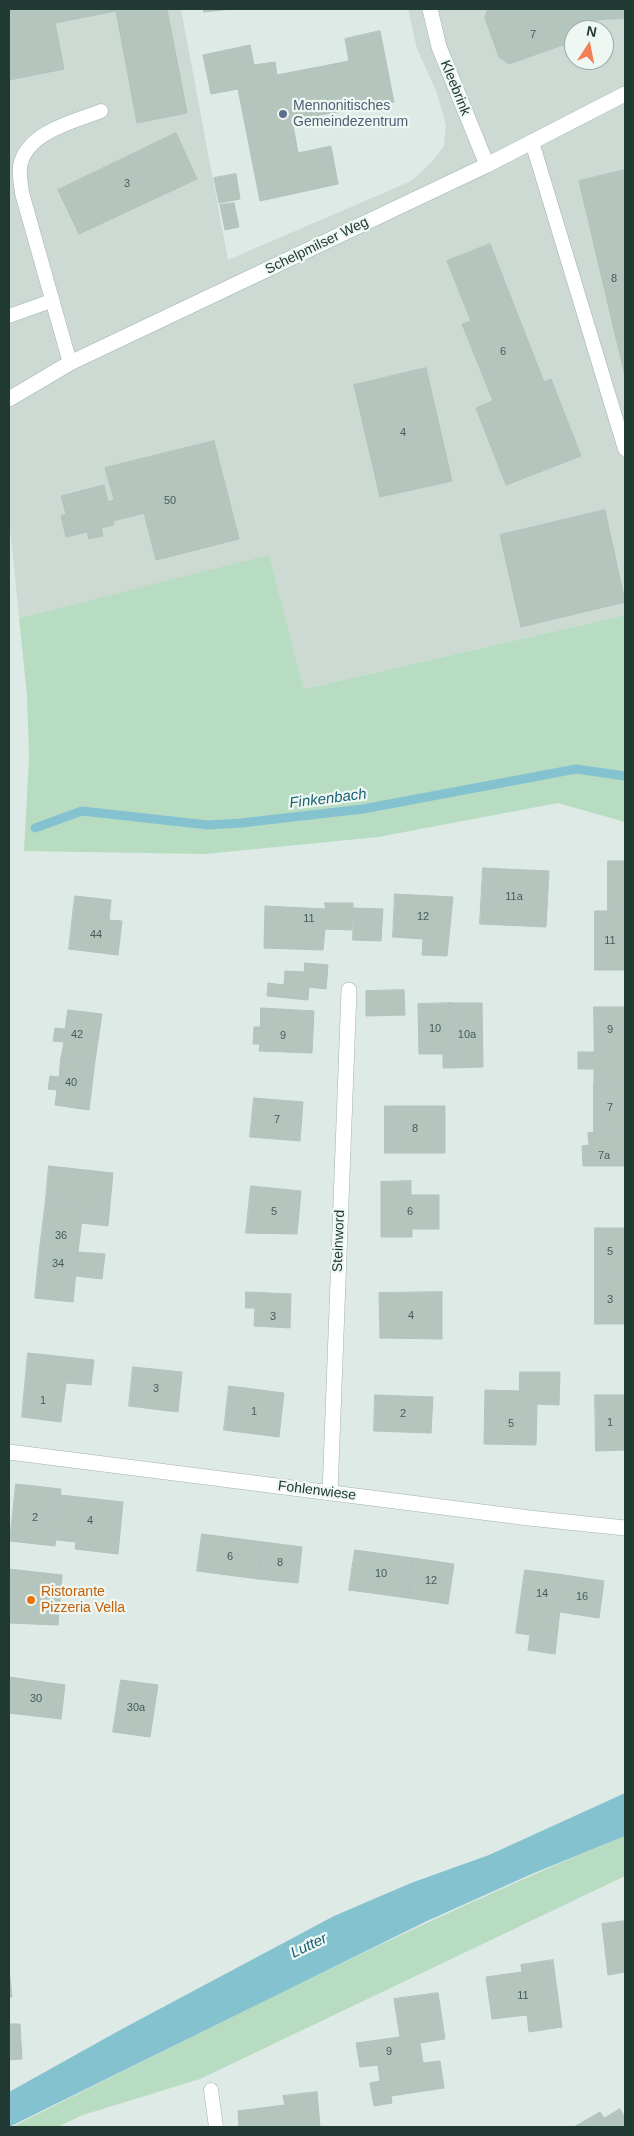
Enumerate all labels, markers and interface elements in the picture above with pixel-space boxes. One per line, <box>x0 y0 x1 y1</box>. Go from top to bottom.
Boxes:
north arrow <box>564 20 614 70</box>
text: N <box>585 22 598 40</box>
house number: 7 <box>530 28 536 42</box>
street label: Kleebrink <box>436 58 474 118</box>
place label: Mennonitisches Gemeindezentrum <box>293 98 408 130</box>
marker: Mennonitisches Gemeindezentrum <box>277 108 289 120</box>
house number: 3 <box>124 177 130 191</box>
street label: Schelpmilser Weg <box>263 214 371 278</box>
house number: 8 <box>611 272 617 286</box>
house number: 6 <box>500 345 506 359</box>
house number: 4 <box>400 426 406 440</box>
house number: 50 <box>164 494 176 508</box>
water label: Finkenbach <box>288 785 368 813</box>
house number: 11a <box>505 890 523 904</box>
house number: 12 <box>417 910 429 924</box>
house number: 11 <box>303 912 315 926</box>
house number: 44 <box>90 928 102 942</box>
house number: 11 <box>604 934 616 948</box>
house number: 10 <box>429 1022 441 1036</box>
house number: 9 <box>607 1023 613 1037</box>
house number: 42 <box>71 1028 83 1042</box>
house number: 10a <box>458 1028 476 1042</box>
house number: 9 <box>280 1029 286 1043</box>
house number: 40 <box>65 1076 77 1090</box>
house number: 7 <box>607 1101 613 1115</box>
house number: 7 <box>274 1113 280 1127</box>
house number: 8 <box>412 1122 418 1136</box>
house number: 7a <box>598 1149 610 1163</box>
house number: 5 <box>271 1205 277 1219</box>
house number: 6 <box>407 1205 413 1219</box>
street label: Steinword <box>330 1210 348 1272</box>
house number: 36 <box>55 1229 67 1243</box>
house number: 5 <box>607 1245 613 1259</box>
house number: 34 <box>52 1257 64 1271</box>
house number: 3 <box>607 1293 613 1307</box>
house number: 4 <box>408 1309 414 1323</box>
house number: 3 <box>270 1310 276 1324</box>
house number: 3 <box>153 1382 159 1396</box>
house number: 1 <box>40 1394 46 1408</box>
house number: 1 <box>251 1405 257 1419</box>
house number: 2 <box>400 1407 406 1421</box>
house number: 1 <box>607 1416 613 1430</box>
house number: 5 <box>508 1417 514 1431</box>
street label: Fohlenwiese <box>277 1478 357 1504</box>
house number: 2 <box>32 1511 38 1525</box>
house number: 4 <box>87 1514 93 1528</box>
house number: 6 <box>227 1550 233 1564</box>
house number: 8 <box>277 1556 283 1570</box>
house number: 10 <box>375 1567 387 1581</box>
house number: 12 <box>425 1574 437 1588</box>
place label: Ristorante Pizzeria Vella <box>41 1584 125 1616</box>
house number: 14 <box>536 1587 548 1601</box>
house number: 16 <box>576 1590 588 1604</box>
marker: Ristorante Pizzeria Vella <box>25 1594 37 1606</box>
house number: 30 <box>30 1692 42 1706</box>
house number: 30a <box>127 1701 145 1715</box>
water label: Lutter <box>288 1930 330 1962</box>
house number: 11 <box>517 1989 529 2003</box>
house number: 9 <box>386 2045 392 2059</box>

